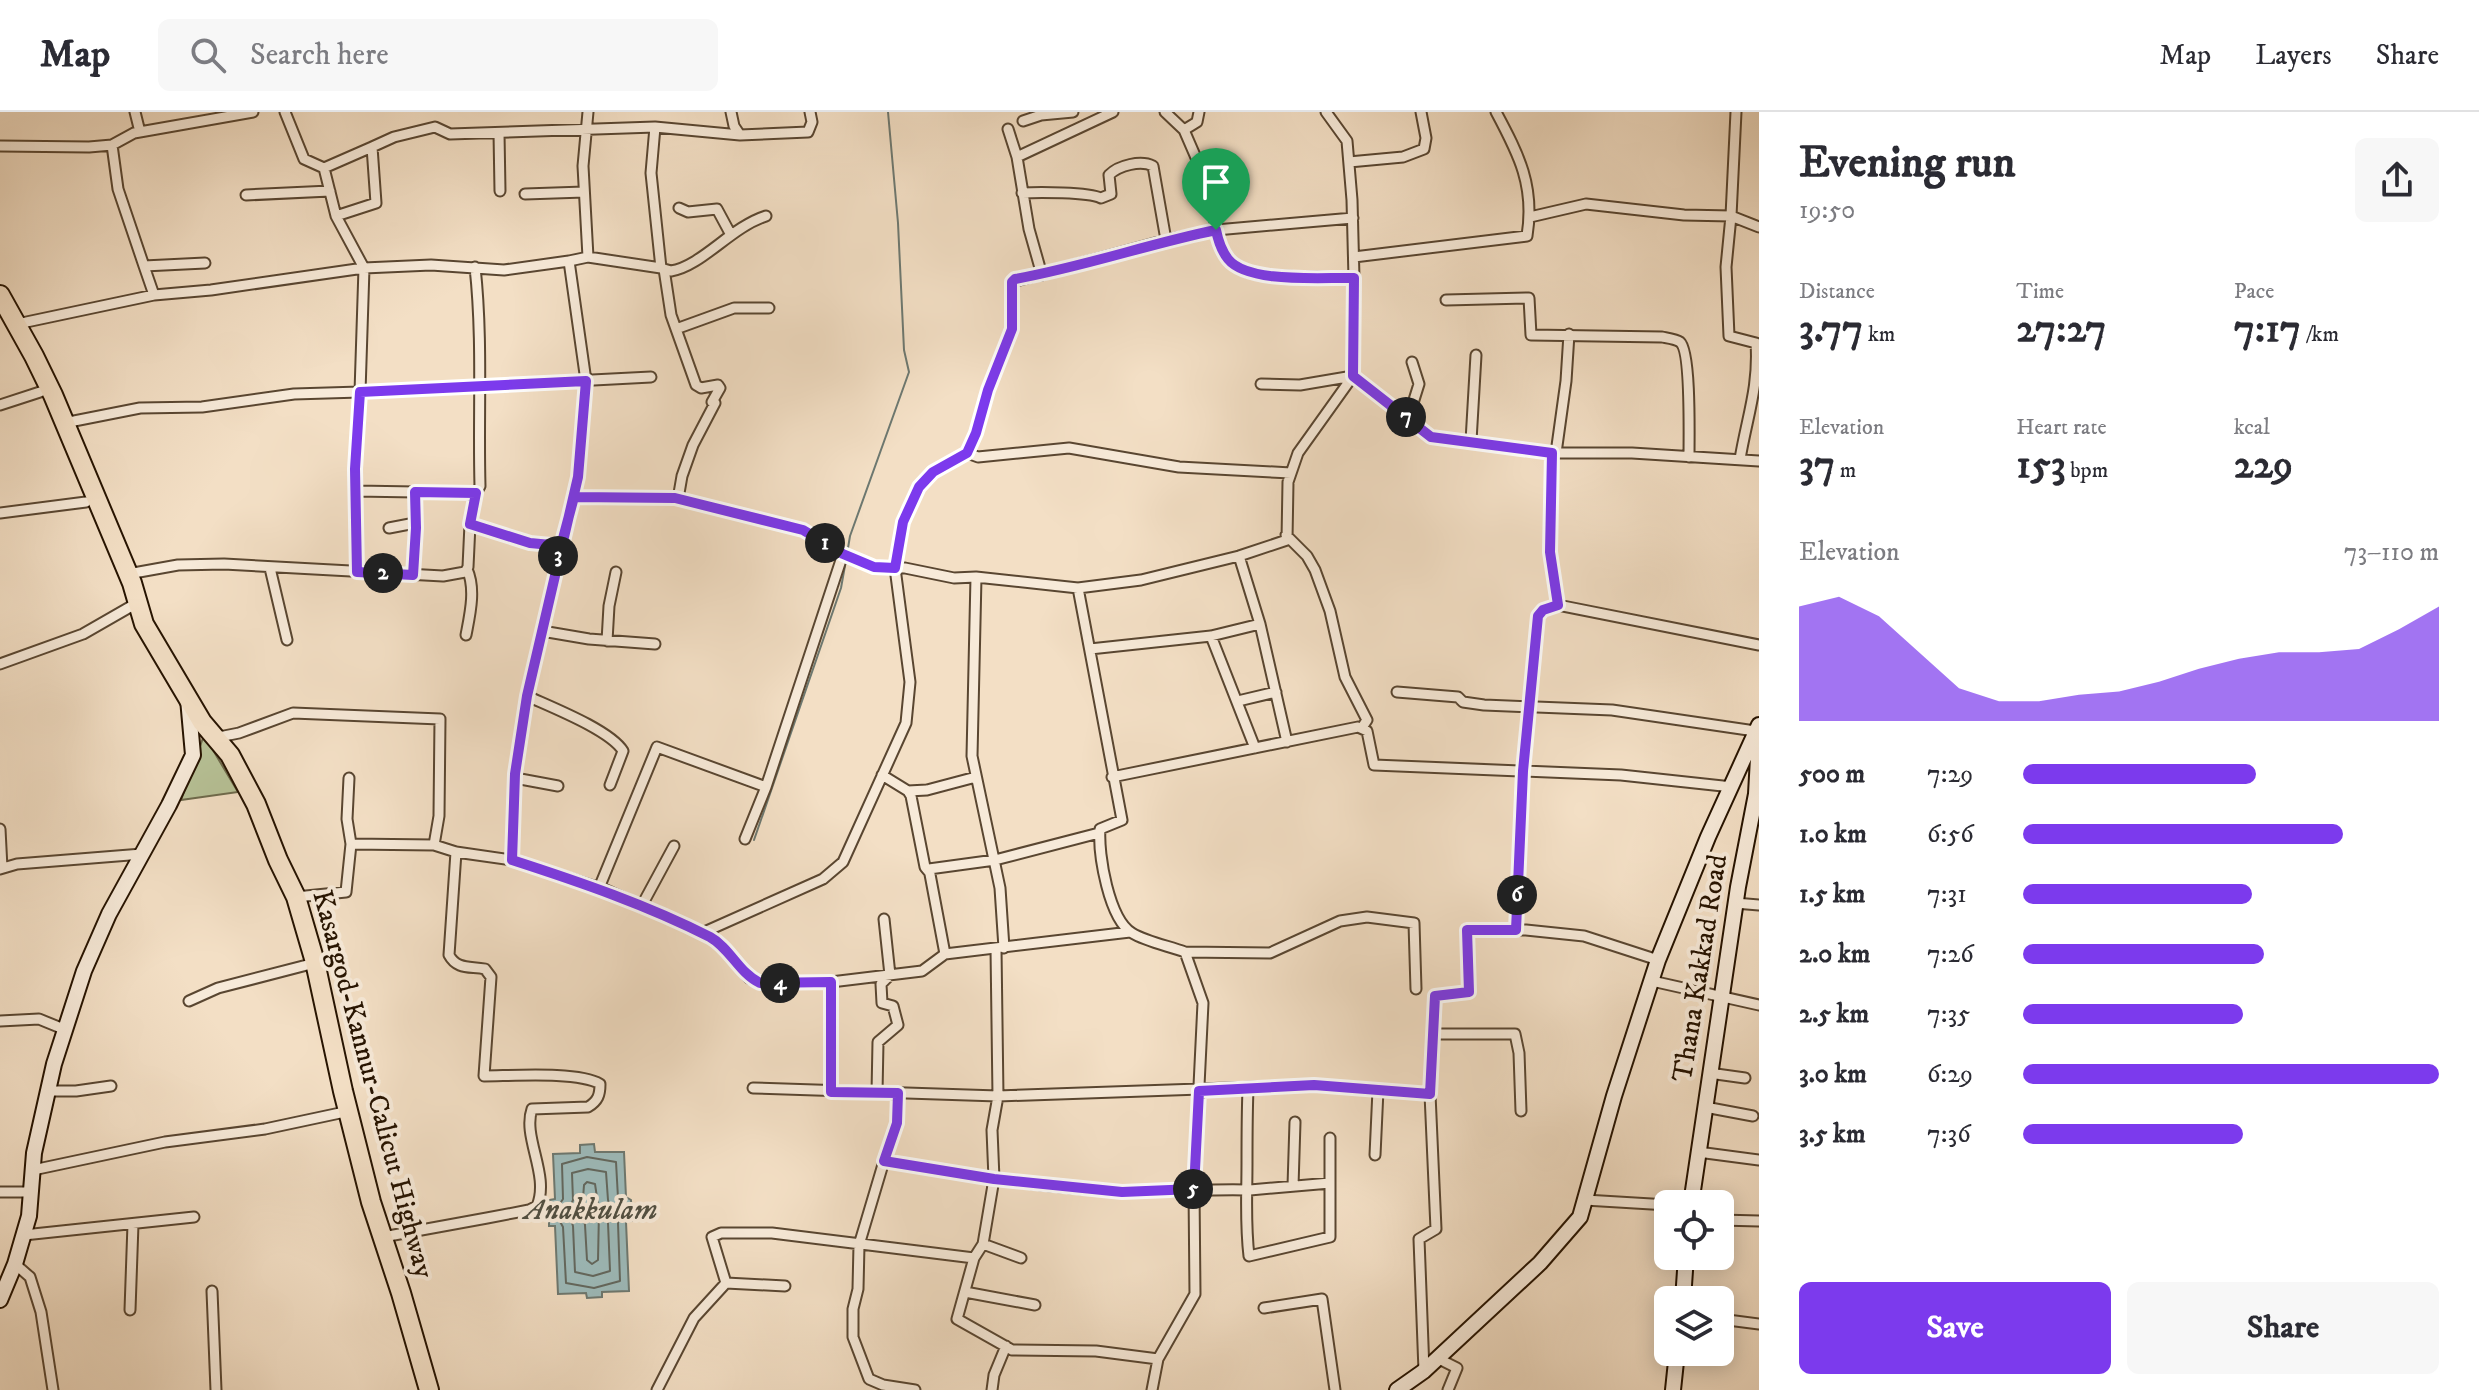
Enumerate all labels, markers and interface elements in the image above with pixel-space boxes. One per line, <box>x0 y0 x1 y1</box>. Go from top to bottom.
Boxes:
search box <box>158 19 718 91</box>
text: Map <box>40 31 110 79</box>
icon: search <box>186 33 230 77</box>
text: Search here <box>250 37 389 74</box>
text: Map <box>2160 38 2211 73</box>
text: Layers <box>2255 38 2332 73</box>
text: Share <box>2376 38 2439 73</box>
text: Evening run <box>1799 136 2016 191</box>
button: share <box>2355 138 2439 222</box>
pin <box>1182 148 1250 230</box>
icon: arrive <box>1194 160 1238 204</box>
text: 19:50 <box>1799 194 1855 227</box>
text: Distance <box>1799 278 1875 305</box>
text: Time <box>2016 278 2064 305</box>
text: Pace <box>2234 278 2274 305</box>
text: 3.77 <box>1799 305 1863 355</box>
text: 27:27 <box>2016 305 2106 355</box>
text: 7:17 <box>2234 305 2301 355</box>
text: km <box>1863 321 1895 348</box>
text: /km <box>2301 321 2339 348</box>
pin: 7 <box>1386 397 1426 437</box>
text: 7 <box>1400 403 1412 430</box>
text: Elevation <box>1799 414 1884 441</box>
text: Heart rate <box>2016 414 2107 441</box>
text: kcal <box>2234 414 2270 441</box>
text: 37 <box>1799 441 1835 491</box>
text: 153 <box>2016 441 2066 491</box>
text: 229 <box>2234 441 2293 491</box>
text: m <box>1835 457 1856 484</box>
text: bpm <box>2066 457 2108 484</box>
pin: 1 <box>805 523 845 563</box>
text: 1 <box>821 529 829 556</box>
pin: 3 <box>538 536 578 576</box>
text: Elevation <box>1799 536 1900 569</box>
text: 73–110 m <box>2344 536 2439 569</box>
text: 3 <box>554 542 562 569</box>
pin: 2 <box>363 553 403 593</box>
text: 2 <box>378 559 388 586</box>
text: 500 m <box>1799 758 1865 791</box>
text: 7:29 <box>1927 758 1973 791</box>
text: 1.0 km <box>1799 818 1867 851</box>
text: 6:56 <box>1927 818 1974 851</box>
street label: Thana Kakkad Road <box>1665 852 1735 1084</box>
pin: 6 <box>1497 875 1537 915</box>
text: 1.5 km <box>1799 878 1865 911</box>
text: 7:31 <box>1927 878 1967 911</box>
text: 6 <box>1511 881 1523 908</box>
street label: Kasargod-Kannur-Calicut Highway <box>304 886 442 1283</box>
text: 2.0 km <box>1799 938 1870 971</box>
text: 7:26 <box>1927 938 1974 971</box>
pin: 4 <box>760 963 800 1003</box>
text: 4 <box>774 969 786 996</box>
text: 2.5 km <box>1799 998 1869 1031</box>
text: 7:35 <box>1927 998 1970 1031</box>
text: 3.0 km <box>1799 1058 1867 1091</box>
text: 6:29 <box>1927 1058 1973 1091</box>
text: 3.5 km <box>1799 1118 1865 1151</box>
text: 7:36 <box>1927 1118 1971 1151</box>
pin: 5 <box>1173 1169 1213 1209</box>
text: 5 <box>1188 1175 1198 1202</box>
map controls <box>1654 1190 1734 1366</box>
button: locate <box>1654 1190 1734 1270</box>
water label: Anakkulam <box>522 1192 657 1229</box>
button: Save <box>1799 1282 2111 1374</box>
button: Share <box>2127 1282 2439 1374</box>
button: layers <box>1654 1286 1734 1366</box>

